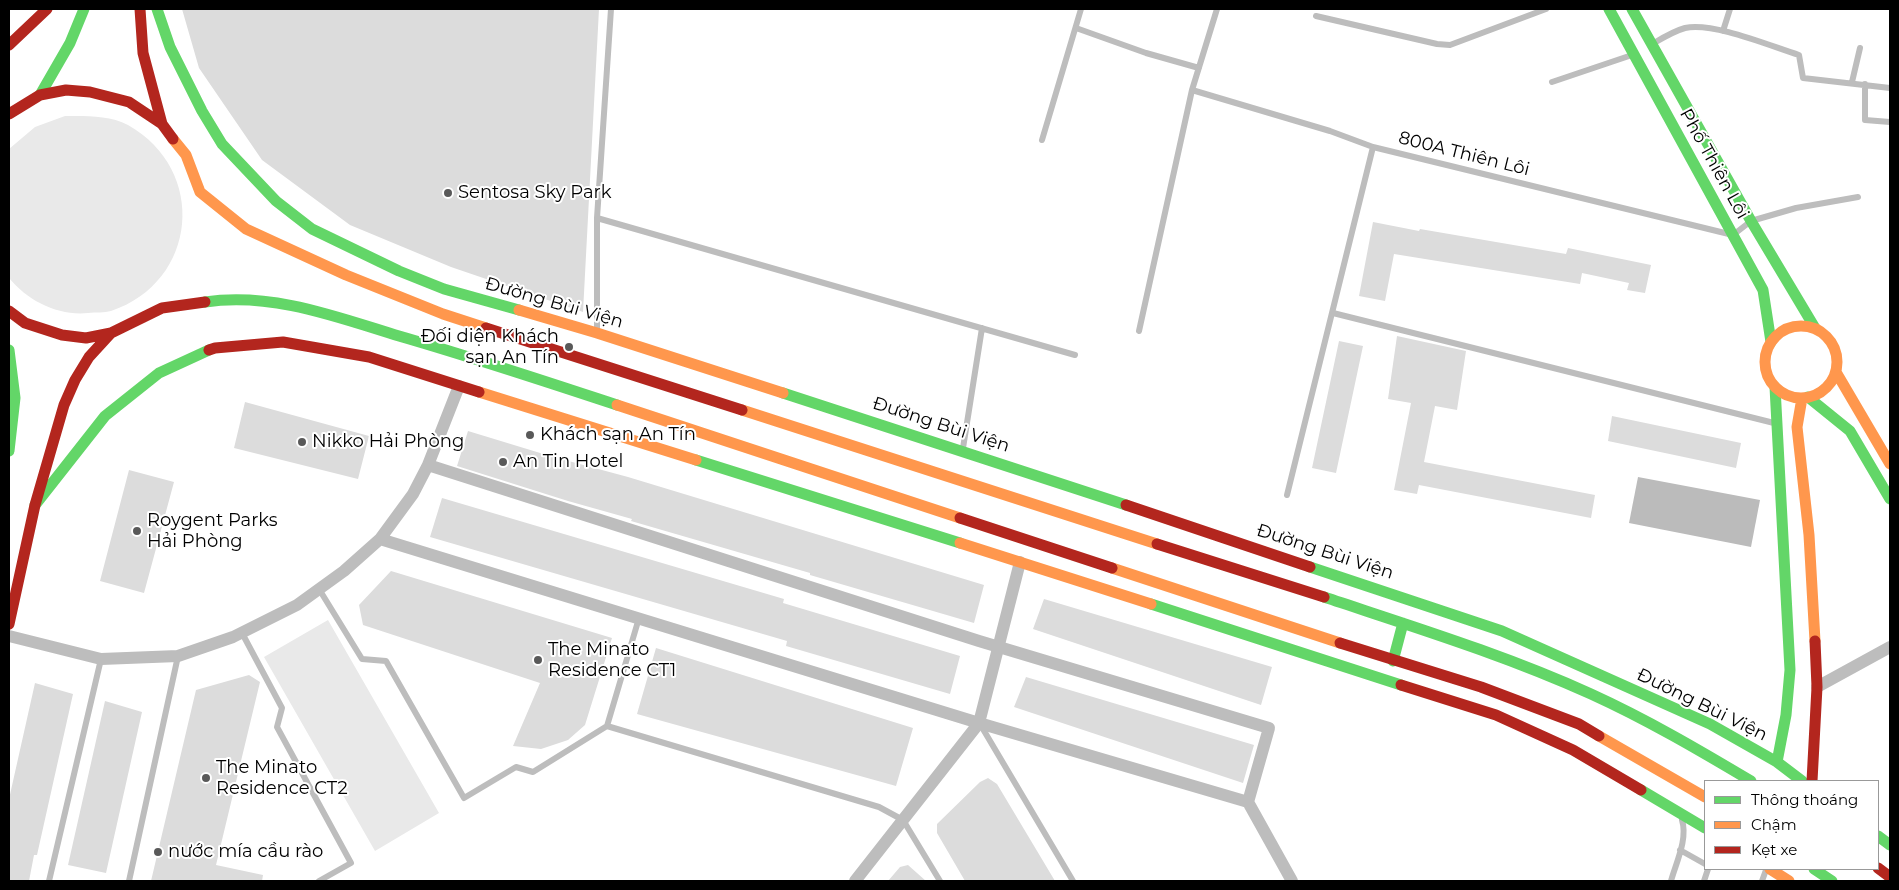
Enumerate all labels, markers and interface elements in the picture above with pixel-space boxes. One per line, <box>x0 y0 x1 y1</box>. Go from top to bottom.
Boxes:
street label: Phố Thiên Lôi <box>1675 105 1753 223</box>
street label: 800A Thiên Lôi <box>1396 127 1532 181</box>
place label: Sentosa Sky Park <box>458 182 611 204</box>
marker: Sentosa Sky Park <box>442 187 454 199</box>
street label: Đường Bùi Viện <box>482 273 626 333</box>
place label: Đối diện Khách sạn An Tín <box>421 326 559 368</box>
marker: Đối diện Khách sạn An Tín <box>563 341 575 353</box>
street label: Đường Bùi Viện <box>870 393 1012 457</box>
place label: Khách sạn An Tín <box>540 424 696 446</box>
marker: Khách sạn An Tín <box>524 429 536 441</box>
place label: Nikko Hải Phòng <box>312 431 464 453</box>
marker: Nikko Hải Phòng <box>296 436 308 448</box>
place label: An Tin Hotel <box>513 451 623 473</box>
marker: An Tin Hotel <box>497 456 509 468</box>
place label: Roygent Parks Hải Phòng <box>147 510 278 552</box>
street label: Đường Bùi Viện <box>1254 520 1396 584</box>
marker: Roygent Parks Hải Phòng <box>131 525 143 537</box>
place label: The Minato Residence CT1 <box>548 639 676 682</box>
marker: The Minato Residence CT1 <box>532 654 544 666</box>
street label: Đường Bùi Viện <box>1633 664 1771 746</box>
place label: The Minato Residence CT2 <box>216 757 348 800</box>
marker: The Minato Residence CT2 <box>200 772 212 784</box>
legend <box>1704 780 1879 870</box>
text: Thông thoáng <box>1751 790 1858 809</box>
text: Chậm <box>1751 815 1797 834</box>
text: Kẹt xe <box>1751 840 1797 859</box>
place label: nước mía cầu rào <box>168 841 323 863</box>
marker: nước mía cầu rào <box>152 846 164 858</box>

